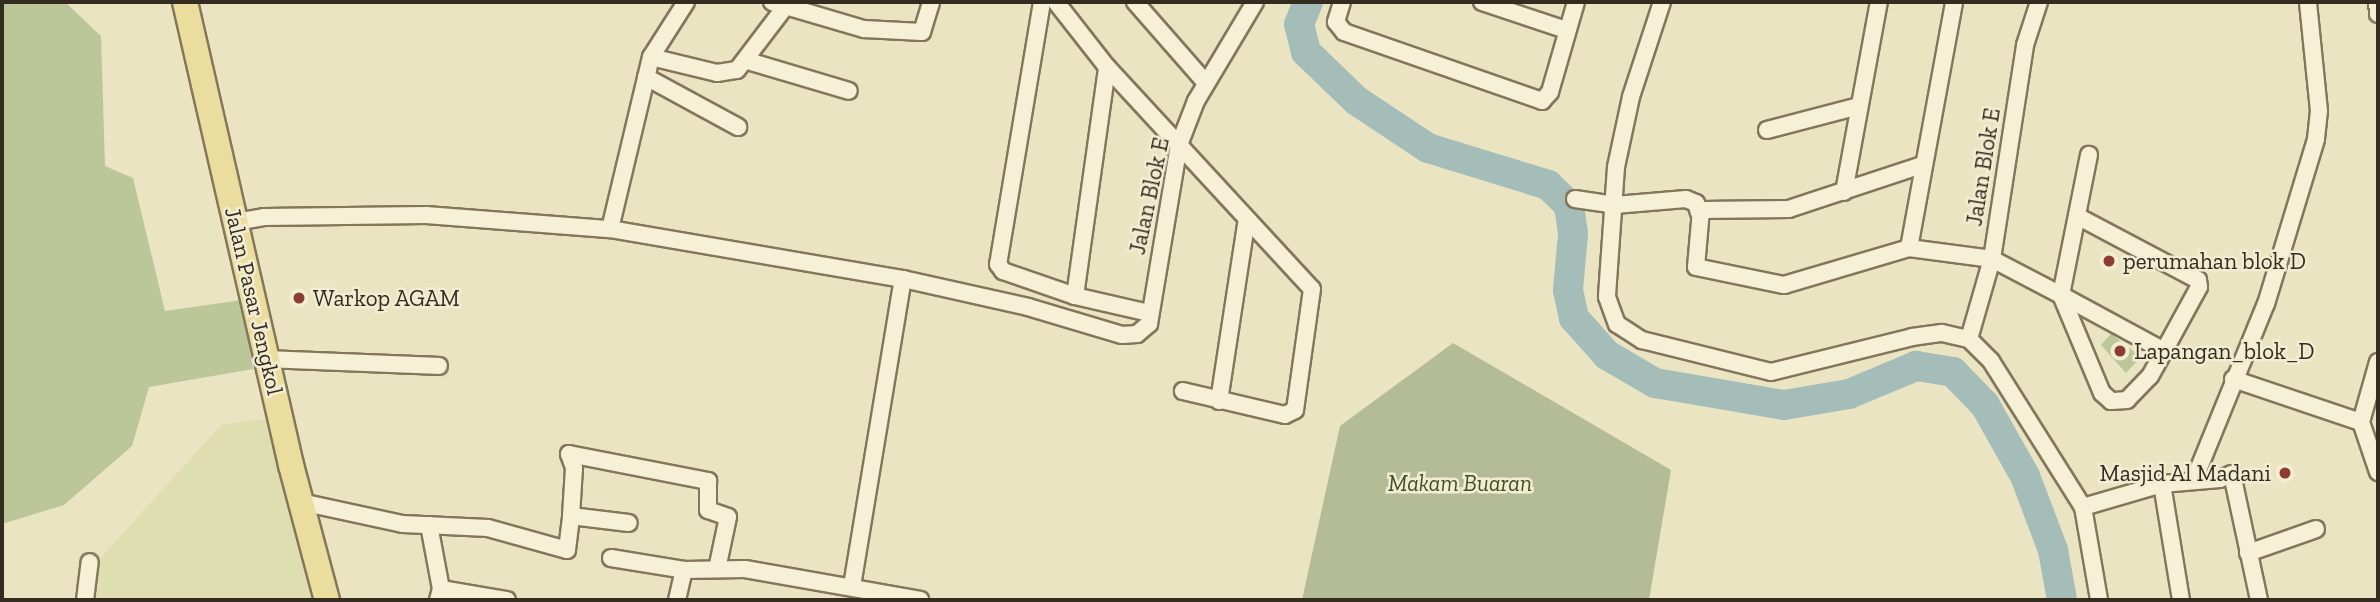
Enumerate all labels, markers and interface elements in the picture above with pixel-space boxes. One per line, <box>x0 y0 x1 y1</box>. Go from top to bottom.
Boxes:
street label: Jalan Blok E <box>1960 106 2006 228</box>
street label: Jalan Blok E <box>1123 135 1175 257</box>
street label: Jalan Pasar Jengkol <box>219 204 289 398</box>
place label: perumahan blok D <box>2123 247 2306 275</box>
marker: perumahan blok D <box>2101 253 2117 269</box>
place label: Warkop AGAM <box>313 284 461 312</box>
marker: Warkop AGAM <box>291 290 307 306</box>
place label: Lapangan_blok_D <box>2134 337 2314 365</box>
marker: Lapangan_blok_D <box>2112 343 2128 359</box>
place label: Masjid Al Madani <box>2099 459 2271 487</box>
marker: Masjid Al Madani <box>2277 465 2293 481</box>
park label: Makam Buaran <box>1388 469 1532 497</box>

